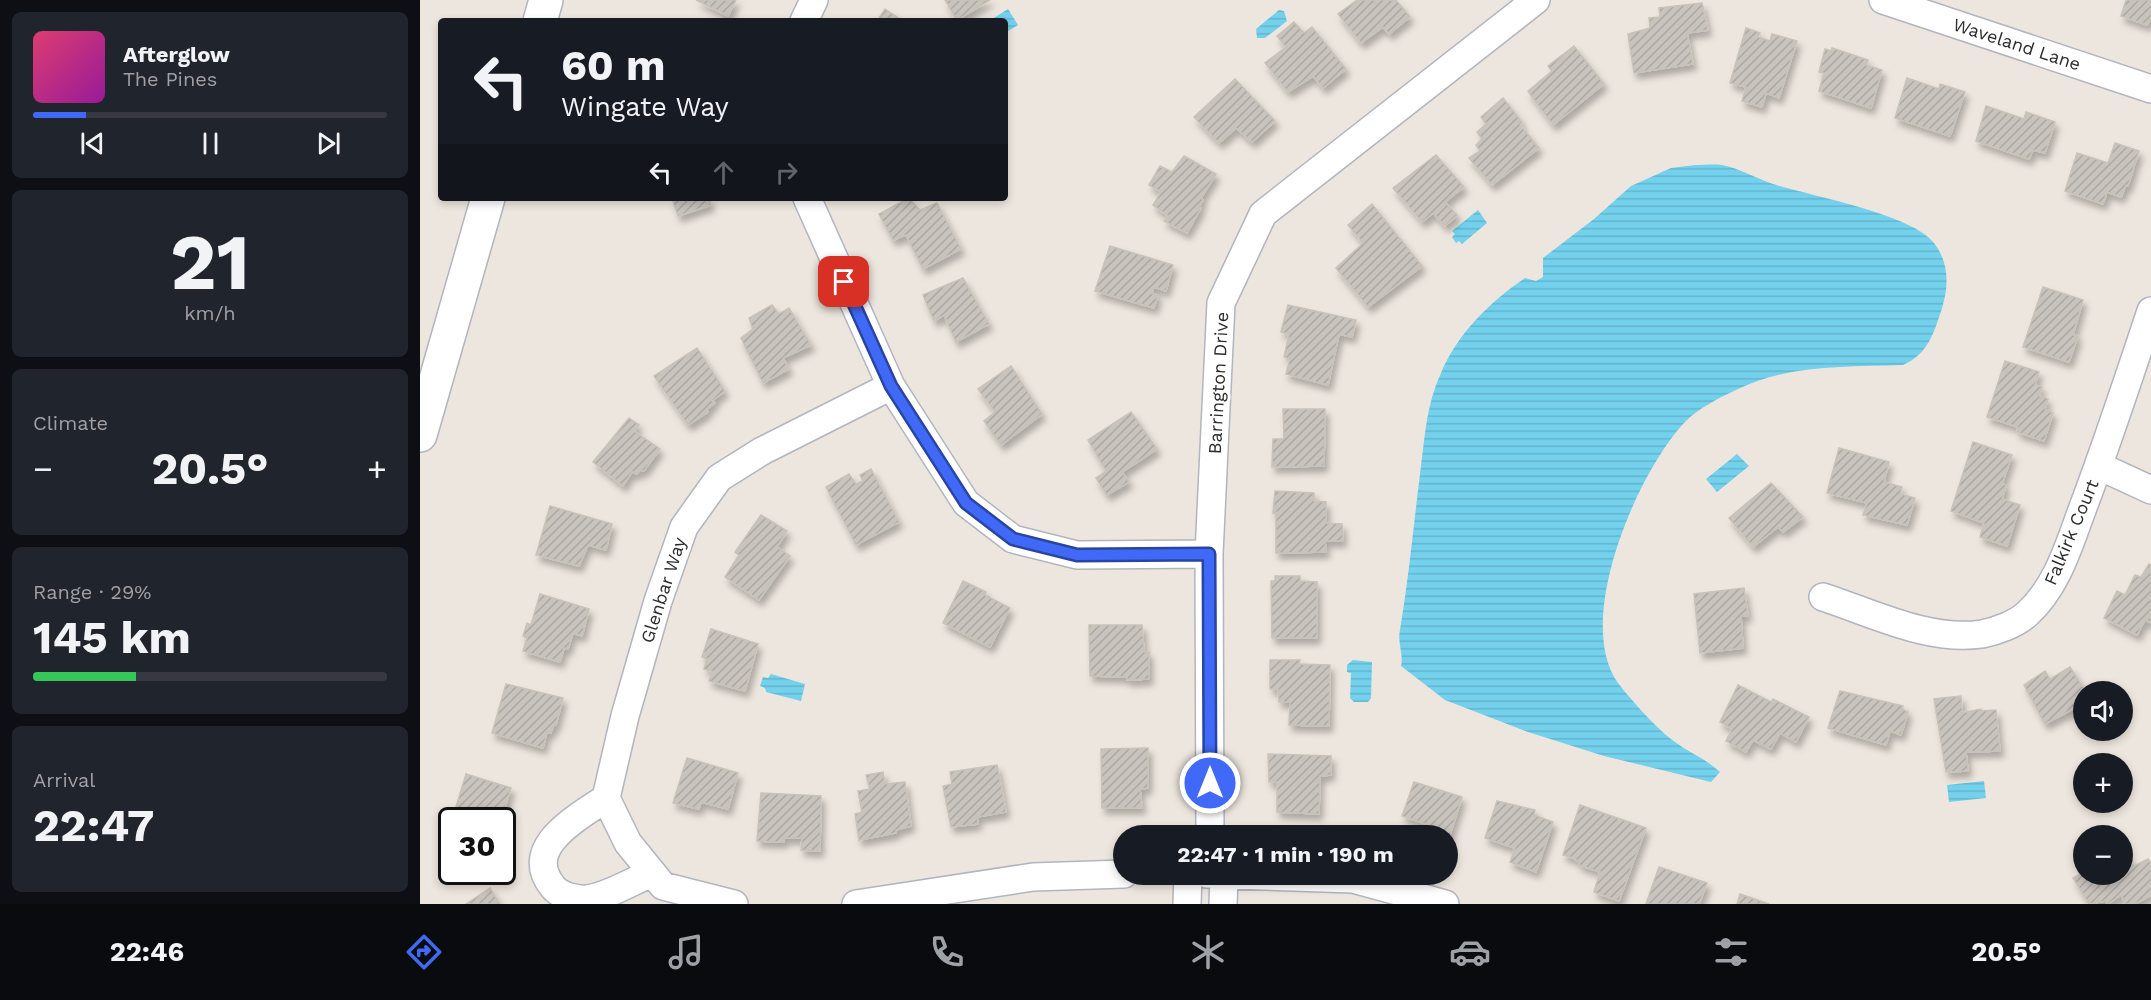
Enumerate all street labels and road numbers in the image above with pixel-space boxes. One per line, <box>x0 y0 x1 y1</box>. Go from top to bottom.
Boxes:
street label: Waveland Lane <box>1951 13 2083 75</box>
street label: Barrington Drive <box>1204 311 1232 455</box>
street label: Falkirk Court <box>2039 476 2103 588</box>
street label: Glenbar Way <box>636 534 690 645</box>

